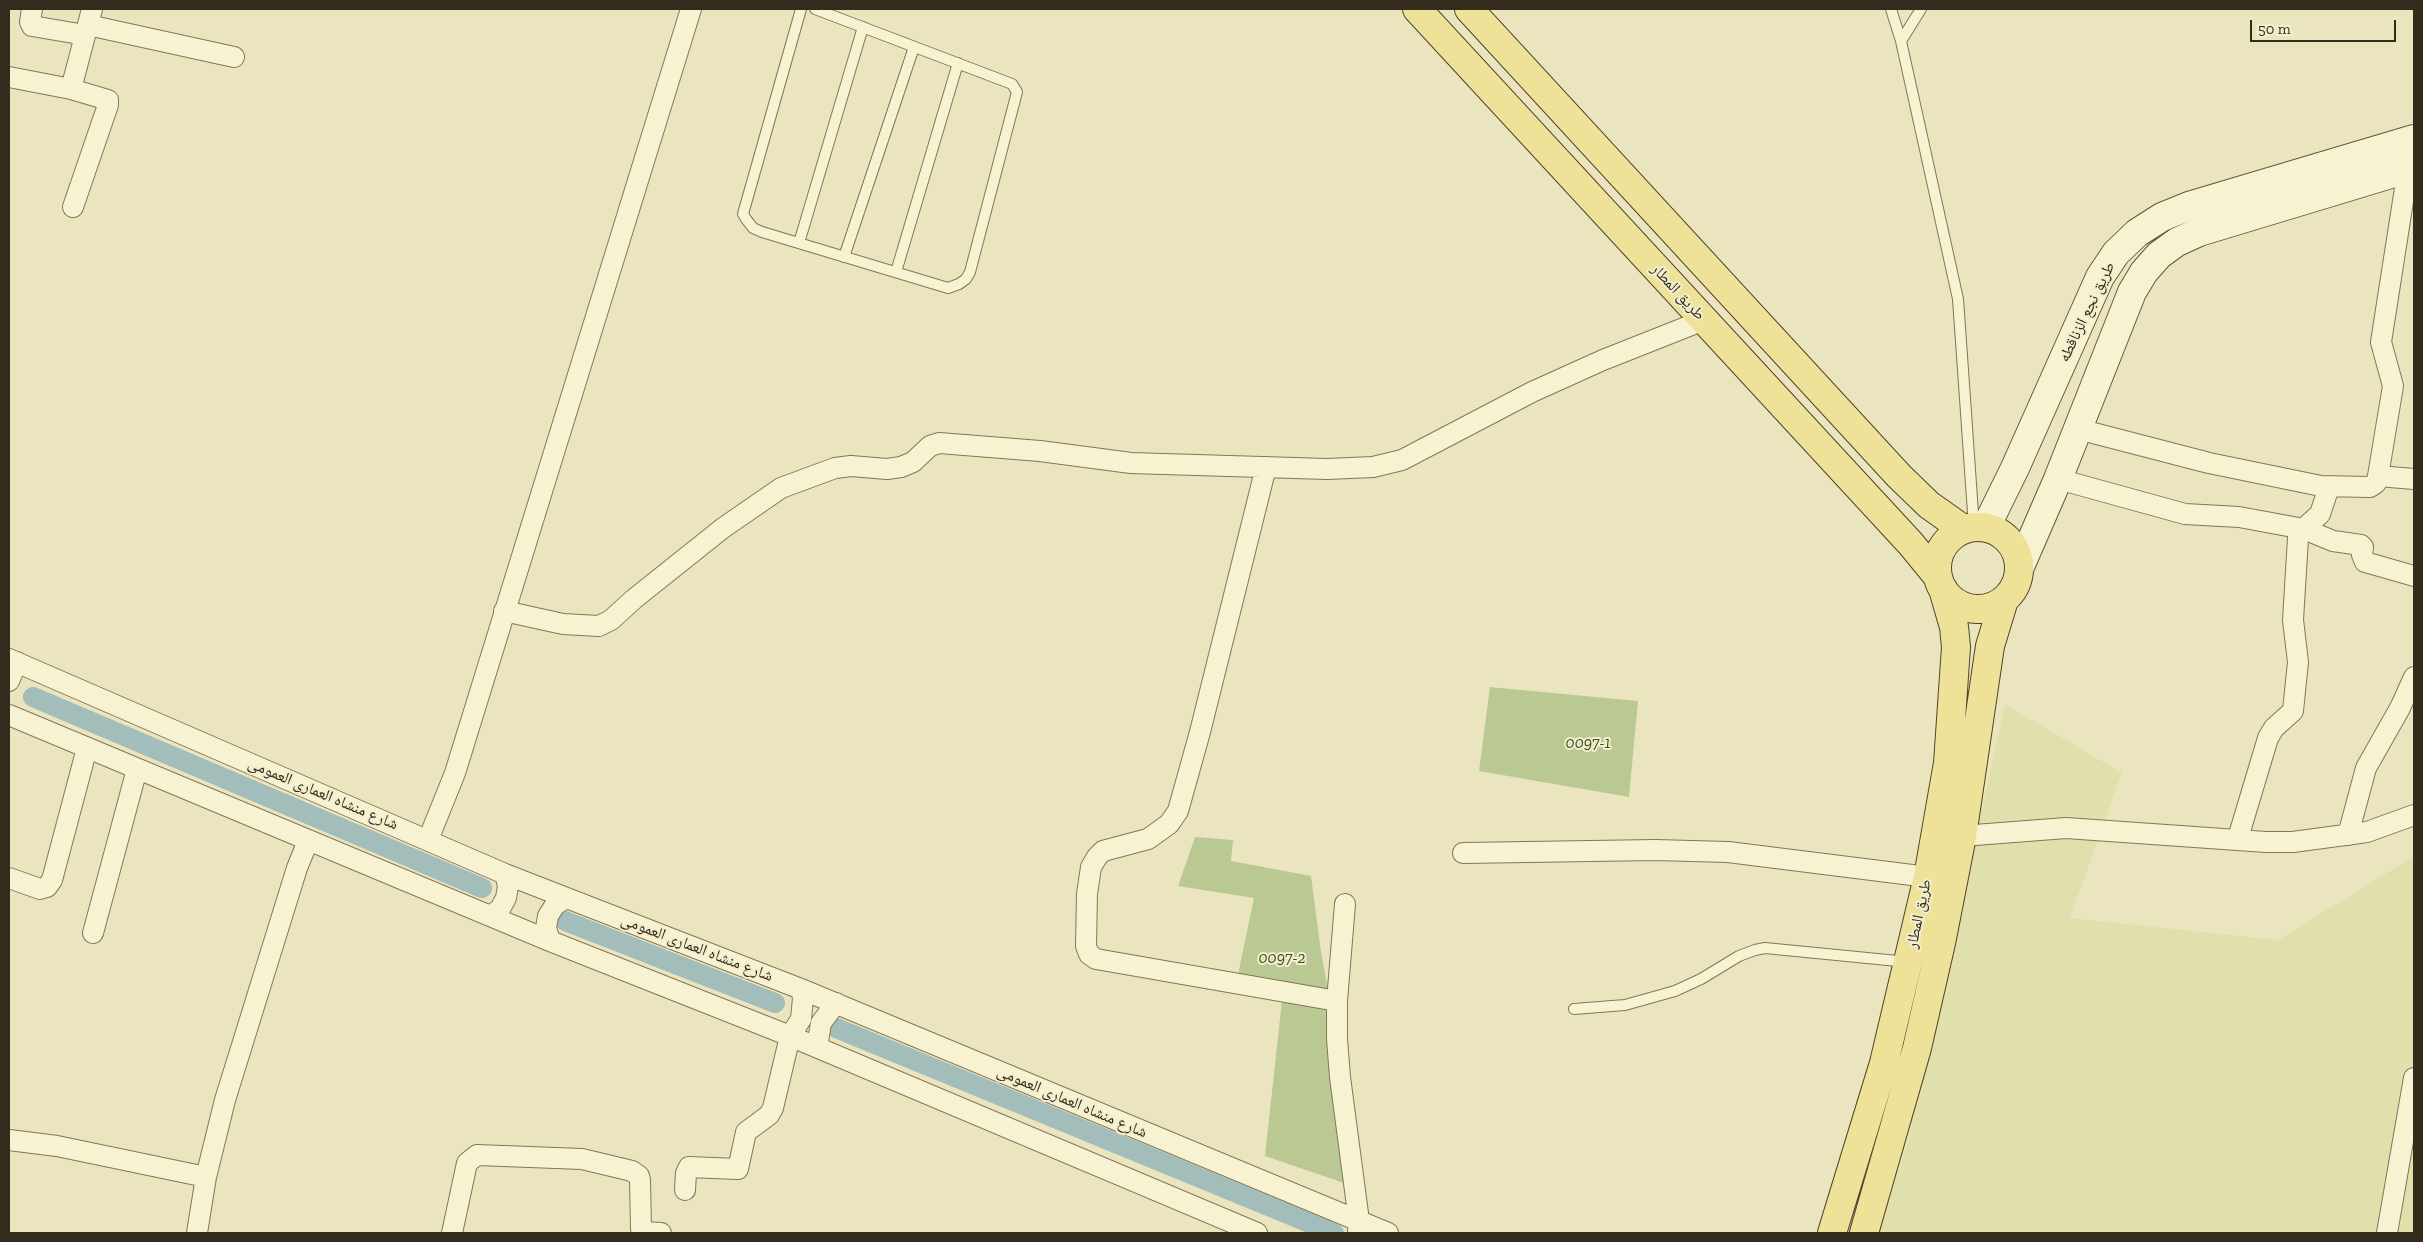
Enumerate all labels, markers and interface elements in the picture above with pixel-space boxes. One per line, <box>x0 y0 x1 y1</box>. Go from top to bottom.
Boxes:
scale bar <box>2253 10 2399 42</box>
text: 50 m <box>2258 20 2291 38</box>
street label: طريق نجع الزناقطه <box>2055 259 2119 365</box>
street label: طريق المطار <box>1647 260 1709 324</box>
park label: 0097-1 <box>1566 733 1610 753</box>
street label: شارع منشاه العمارى العمومى <box>245 754 401 834</box>
street label: طريق المطار <box>1902 878 1936 950</box>
street label: شارع منشاه العمارى العمومى <box>618 910 776 986</box>
park label: 0097-2 <box>1259 948 1305 968</box>
street label: شارع منشاه العمارى العمومى <box>994 1062 1150 1142</box>

